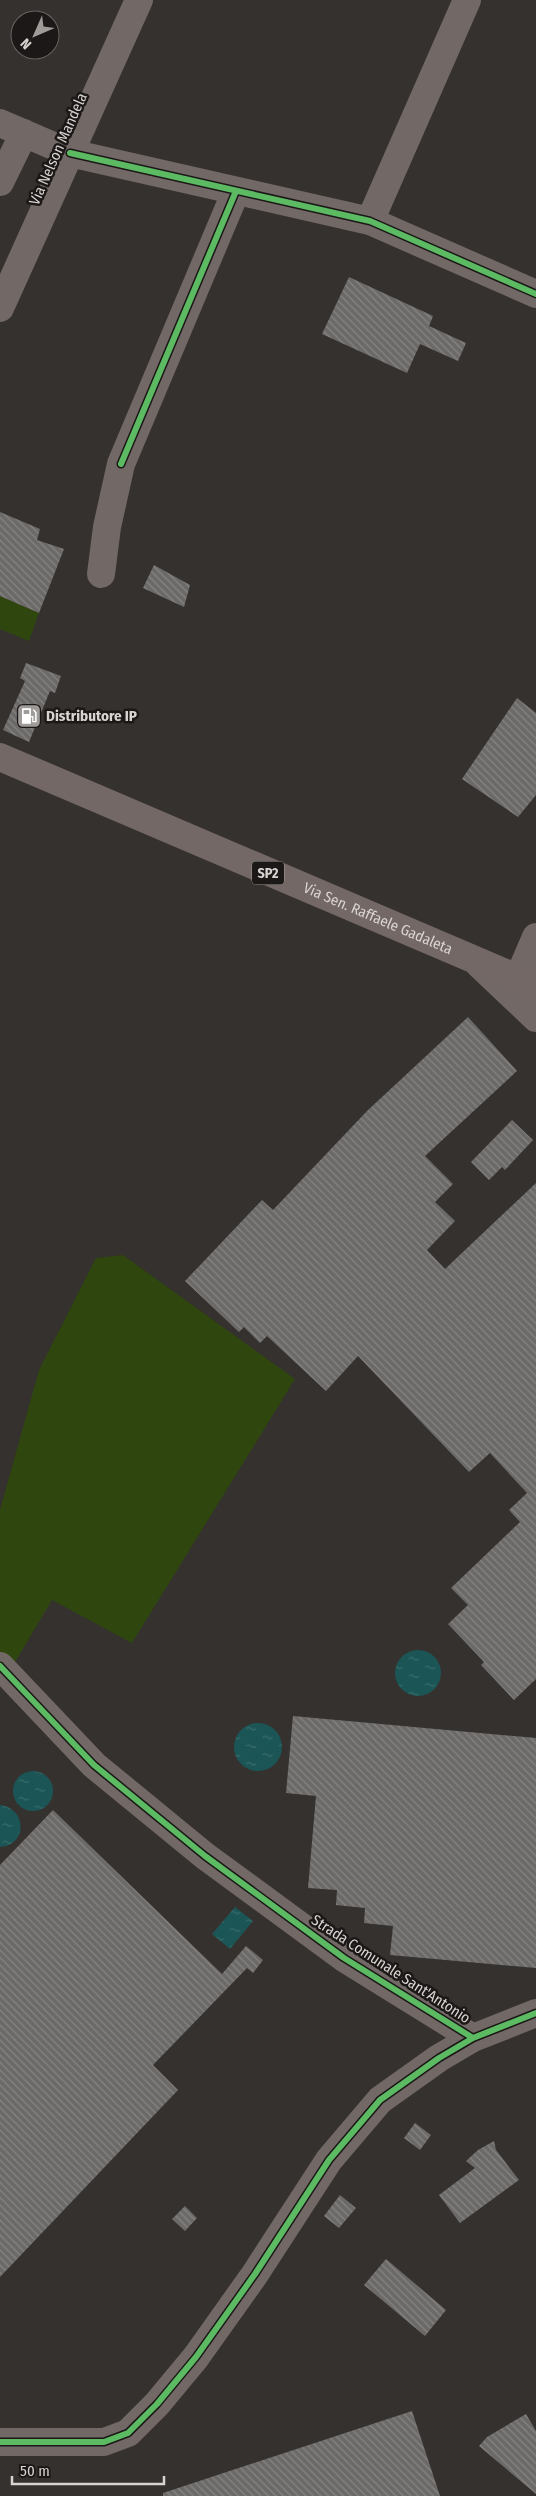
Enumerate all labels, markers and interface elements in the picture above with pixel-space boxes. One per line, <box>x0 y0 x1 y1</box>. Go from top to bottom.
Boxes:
north arrow <box>10 10 60 60</box>
text: N <box>17 35 35 53</box>
street label: Via Nelson Mandela <box>25 90 91 208</box>
fuel station icon: Distributore IP <box>16 703 42 729</box>
place label: Distributore IP <box>46 707 137 725</box>
road number: SP2 <box>252 861 284 884</box>
street label: Via Sen. Raffaele Gadaleta <box>301 879 455 958</box>
street label: Strada Comunale Sant'Antonio <box>308 1911 474 2027</box>
scale bar <box>12 2454 165 2486</box>
text: 50 m <box>20 2462 50 2480</box>

